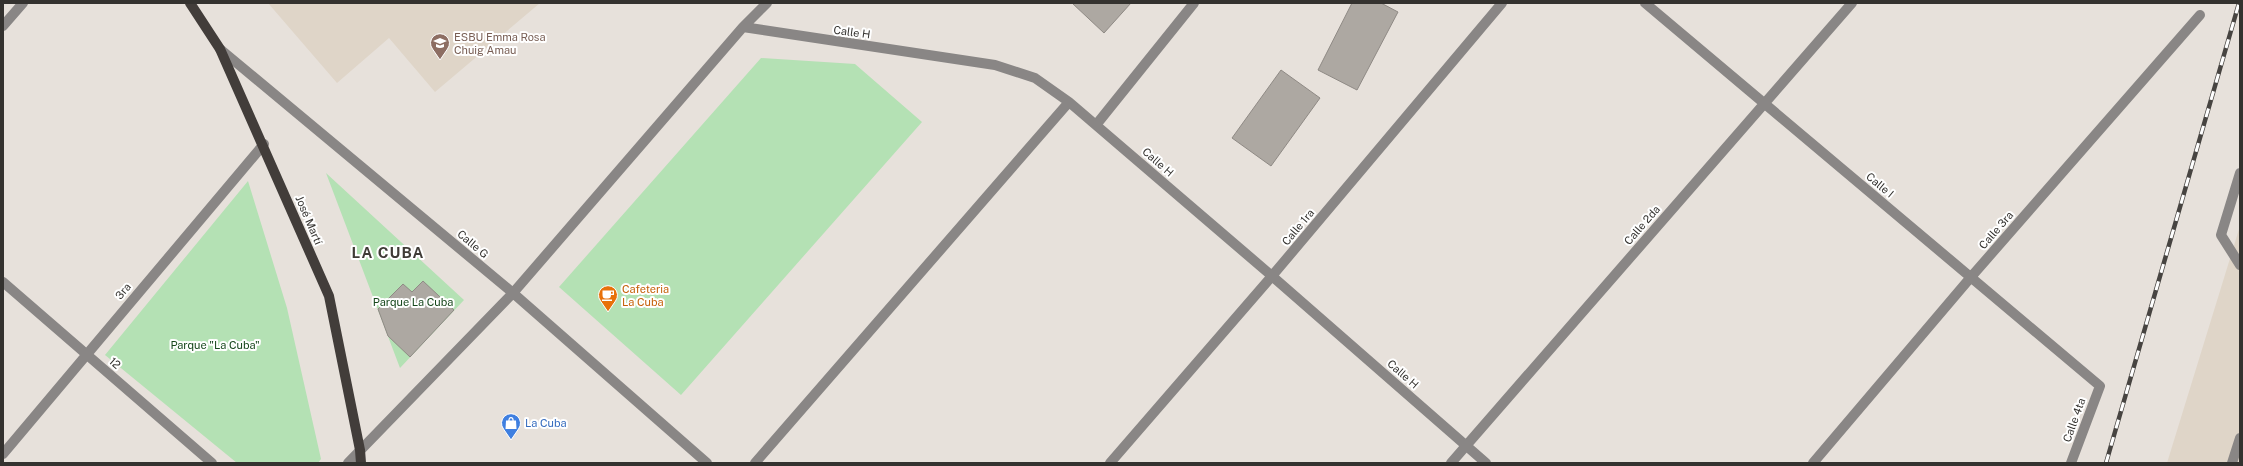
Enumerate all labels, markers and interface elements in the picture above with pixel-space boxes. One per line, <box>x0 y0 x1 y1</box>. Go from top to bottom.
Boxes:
street label: Calle H <box>833 23 871 41</box>
place label: ESBU Emma Rosa Chuig Amau <box>454 31 546 56</box>
school or university icon: ESBU Emma Rosa Chuig Amau <box>429 32 451 60</box>
street label: Calle H <box>1140 145 1176 179</box>
street label: Calle I <box>1864 170 1896 200</box>
street label: José Martí <box>293 194 325 246</box>
street label: Calle 2da <box>1622 203 1662 247</box>
street label: Calle 1ra <box>1279 207 1317 247</box>
street label: Calle 3ra <box>1976 209 2016 251</box>
street label: Calle G <box>455 228 491 260</box>
district label: LA CUBA <box>352 244 424 261</box>
street label: 3ra <box>113 281 133 301</box>
place label: Cafeteria La Cuba <box>622 283 669 308</box>
cafe icon: Cafeteria La Cuba <box>597 284 619 312</box>
park label: Parque La Cuba <box>373 296 453 308</box>
park label: Parque "La Cuba" <box>170 339 260 351</box>
street label: 12 <box>107 355 123 371</box>
street label: Calle H <box>1385 357 1421 391</box>
street label: Calle 4ta <box>2061 396 2087 444</box>
shop icon: La Cuba <box>500 412 522 440</box>
place label: La Cuba <box>525 417 567 429</box>

